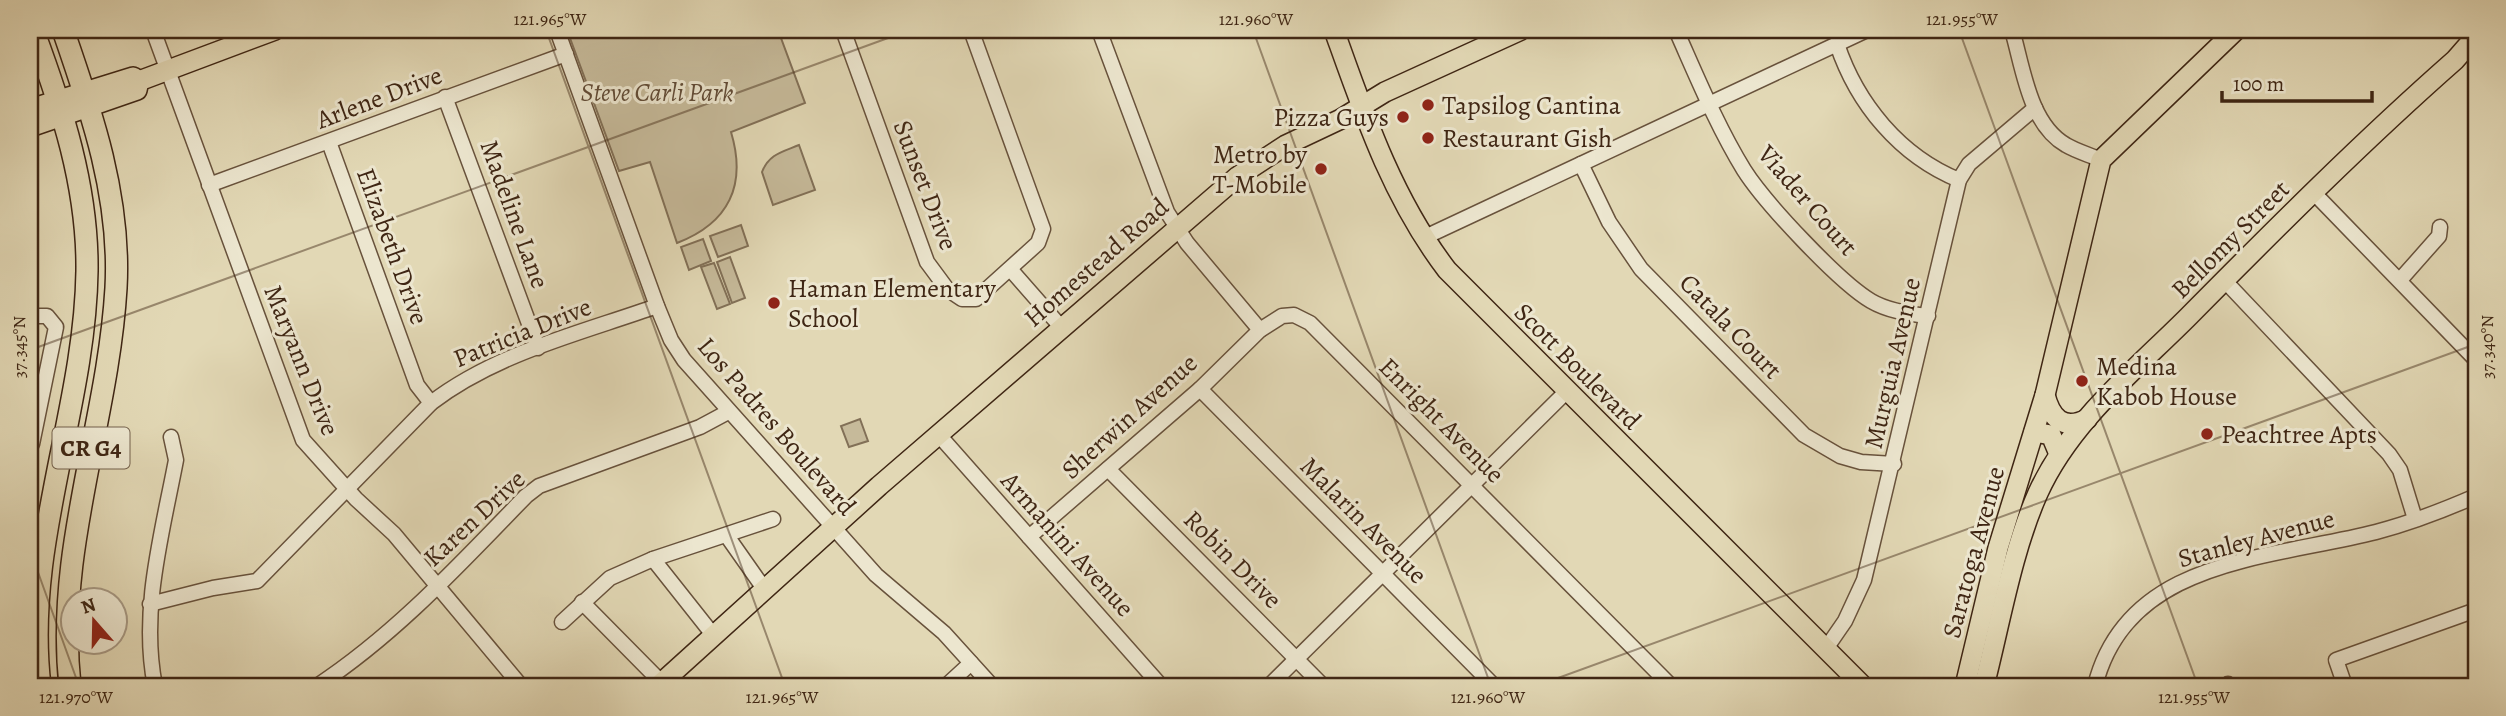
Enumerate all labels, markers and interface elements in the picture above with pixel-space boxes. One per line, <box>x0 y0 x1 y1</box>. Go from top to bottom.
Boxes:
text: 121.965°W <box>514 7 587 31</box>
text: 121.960°W <box>1219 7 1294 31</box>
text: 121.955°W <box>1926 7 1998 31</box>
street label: Arlene Drive <box>310 57 447 138</box>
scale bar <box>2222 60 2373 104</box>
text: 100 m <box>2233 70 2284 98</box>
park label: Steve Carli Park <box>581 75 733 110</box>
place label: Tapsilog Cantina <box>1442 88 1621 123</box>
marker: Tapsilog Cantina <box>1420 97 1436 113</box>
place label: Pizza Guys <box>1273 100 1389 135</box>
marker: Pizza Guys <box>1395 109 1411 125</box>
street label: Sunset Drive <box>885 115 966 255</box>
place label: Restaurant Gish <box>1442 121 1612 156</box>
marker: Restaurant Gish <box>1420 130 1436 146</box>
street label: Madeline Lane <box>472 135 558 293</box>
place label: Metro by T-Mobile <box>1213 137 1307 202</box>
street label: Viader Court <box>1749 137 1866 264</box>
marker: Metro by T-Mobile <box>1313 161 1329 177</box>
street label: Elizabeth Drive <box>348 163 437 329</box>
street label: Bellomy Street <box>2163 172 2298 306</box>
street label: Homestead Road <box>1016 190 1176 335</box>
street label: Catala Court <box>1672 266 1790 387</box>
place label: Haman Elementary School <box>788 271 996 336</box>
street label: Murguia Avenue <box>1856 274 1929 452</box>
street label: Maryann Drive <box>255 280 348 441</box>
street label: Patricia Drive <box>448 289 596 376</box>
marker: Haman Elementary School <box>766 295 782 311</box>
street label: Scott Boulevard <box>1506 295 1649 438</box>
text: 37.340°N <box>2475 315 2499 379</box>
text: 37.345°N <box>7 316 31 378</box>
street label: Los Padres Boulevard <box>689 330 864 523</box>
street label: Sherwin Avenue <box>1054 346 1205 487</box>
place label: Medina Kabob House <box>2096 349 2237 414</box>
street label: Enright Avenue <box>1371 350 1512 491</box>
marker: Medina Kabob House <box>2074 373 2090 389</box>
place label: Peachtree Apts <box>2221 417 2377 452</box>
marker: Peachtree Apts <box>2199 426 2215 442</box>
road number: CR G4 <box>52 428 130 468</box>
street label: Malarin Avenue <box>1292 449 1435 592</box>
street label: Karen Drive <box>416 462 533 575</box>
street label: Armanini Avenue <box>992 463 1142 624</box>
street label: Saratoga Avenue <box>1934 463 2013 642</box>
street label: Stanley Avenue <box>2174 501 2338 576</box>
street label: Robin Drive <box>1176 502 1290 616</box>
north arrow <box>60 586 130 656</box>
text: N <box>78 591 100 621</box>
text: 121.970°W <box>39 685 113 709</box>
text: 121.965°W <box>746 685 819 709</box>
text: 121.960°W <box>1451 685 1526 709</box>
text: 121.955°W <box>2158 685 2230 709</box>

